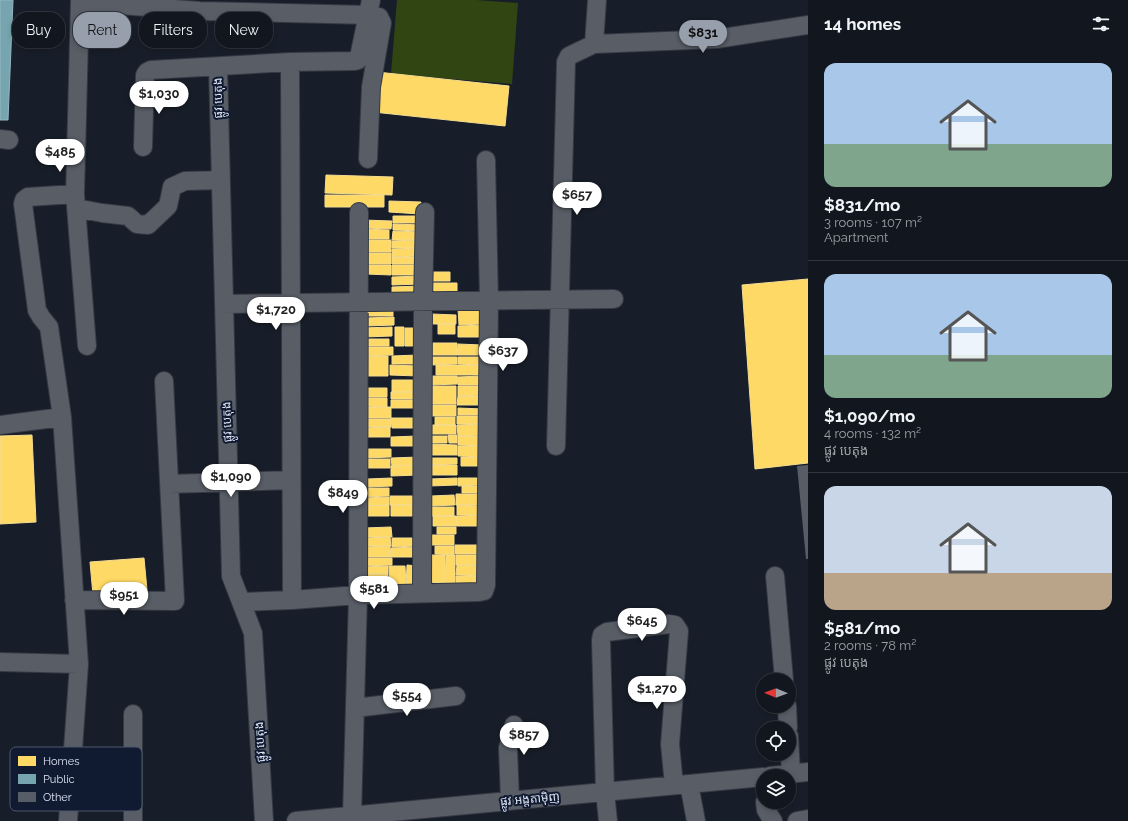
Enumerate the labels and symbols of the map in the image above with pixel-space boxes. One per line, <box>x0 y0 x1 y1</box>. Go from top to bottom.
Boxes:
pin: $831 <box>679 20 727 54</box>
street label: ផ្លូវ បេតុង <box>211 77 229 119</box>
pin: $1,030 <box>126 81 192 115</box>
pin: $485 <box>36 139 84 173</box>
pin: $657 <box>553 182 601 216</box>
pin: $1,720 <box>243 297 309 331</box>
pin: $637 <box>479 338 527 372</box>
street label: ផ្លូវ បេតុង <box>219 401 238 443</box>
pin: $1,090 <box>198 464 264 498</box>
pin: $849 <box>319 480 367 514</box>
pin: $581 <box>350 576 398 610</box>
pin: $951 <box>100 582 148 616</box>
pin: $645 <box>618 608 666 642</box>
north arrow <box>756 673 796 713</box>
pin: $1,270 <box>624 676 690 710</box>
pin: $554 <box>383 683 431 717</box>
street label: ផ្លូវ បេតុង <box>252 721 272 763</box>
pin: $857 <box>500 722 548 756</box>
legend <box>10 747 142 811</box>
text: Homes <box>43 755 79 768</box>
text: Public <box>43 773 75 786</box>
street label: ផ្លូវ អង្តតាម៉ិញ <box>500 789 561 812</box>
text: Other <box>43 791 72 804</box>

